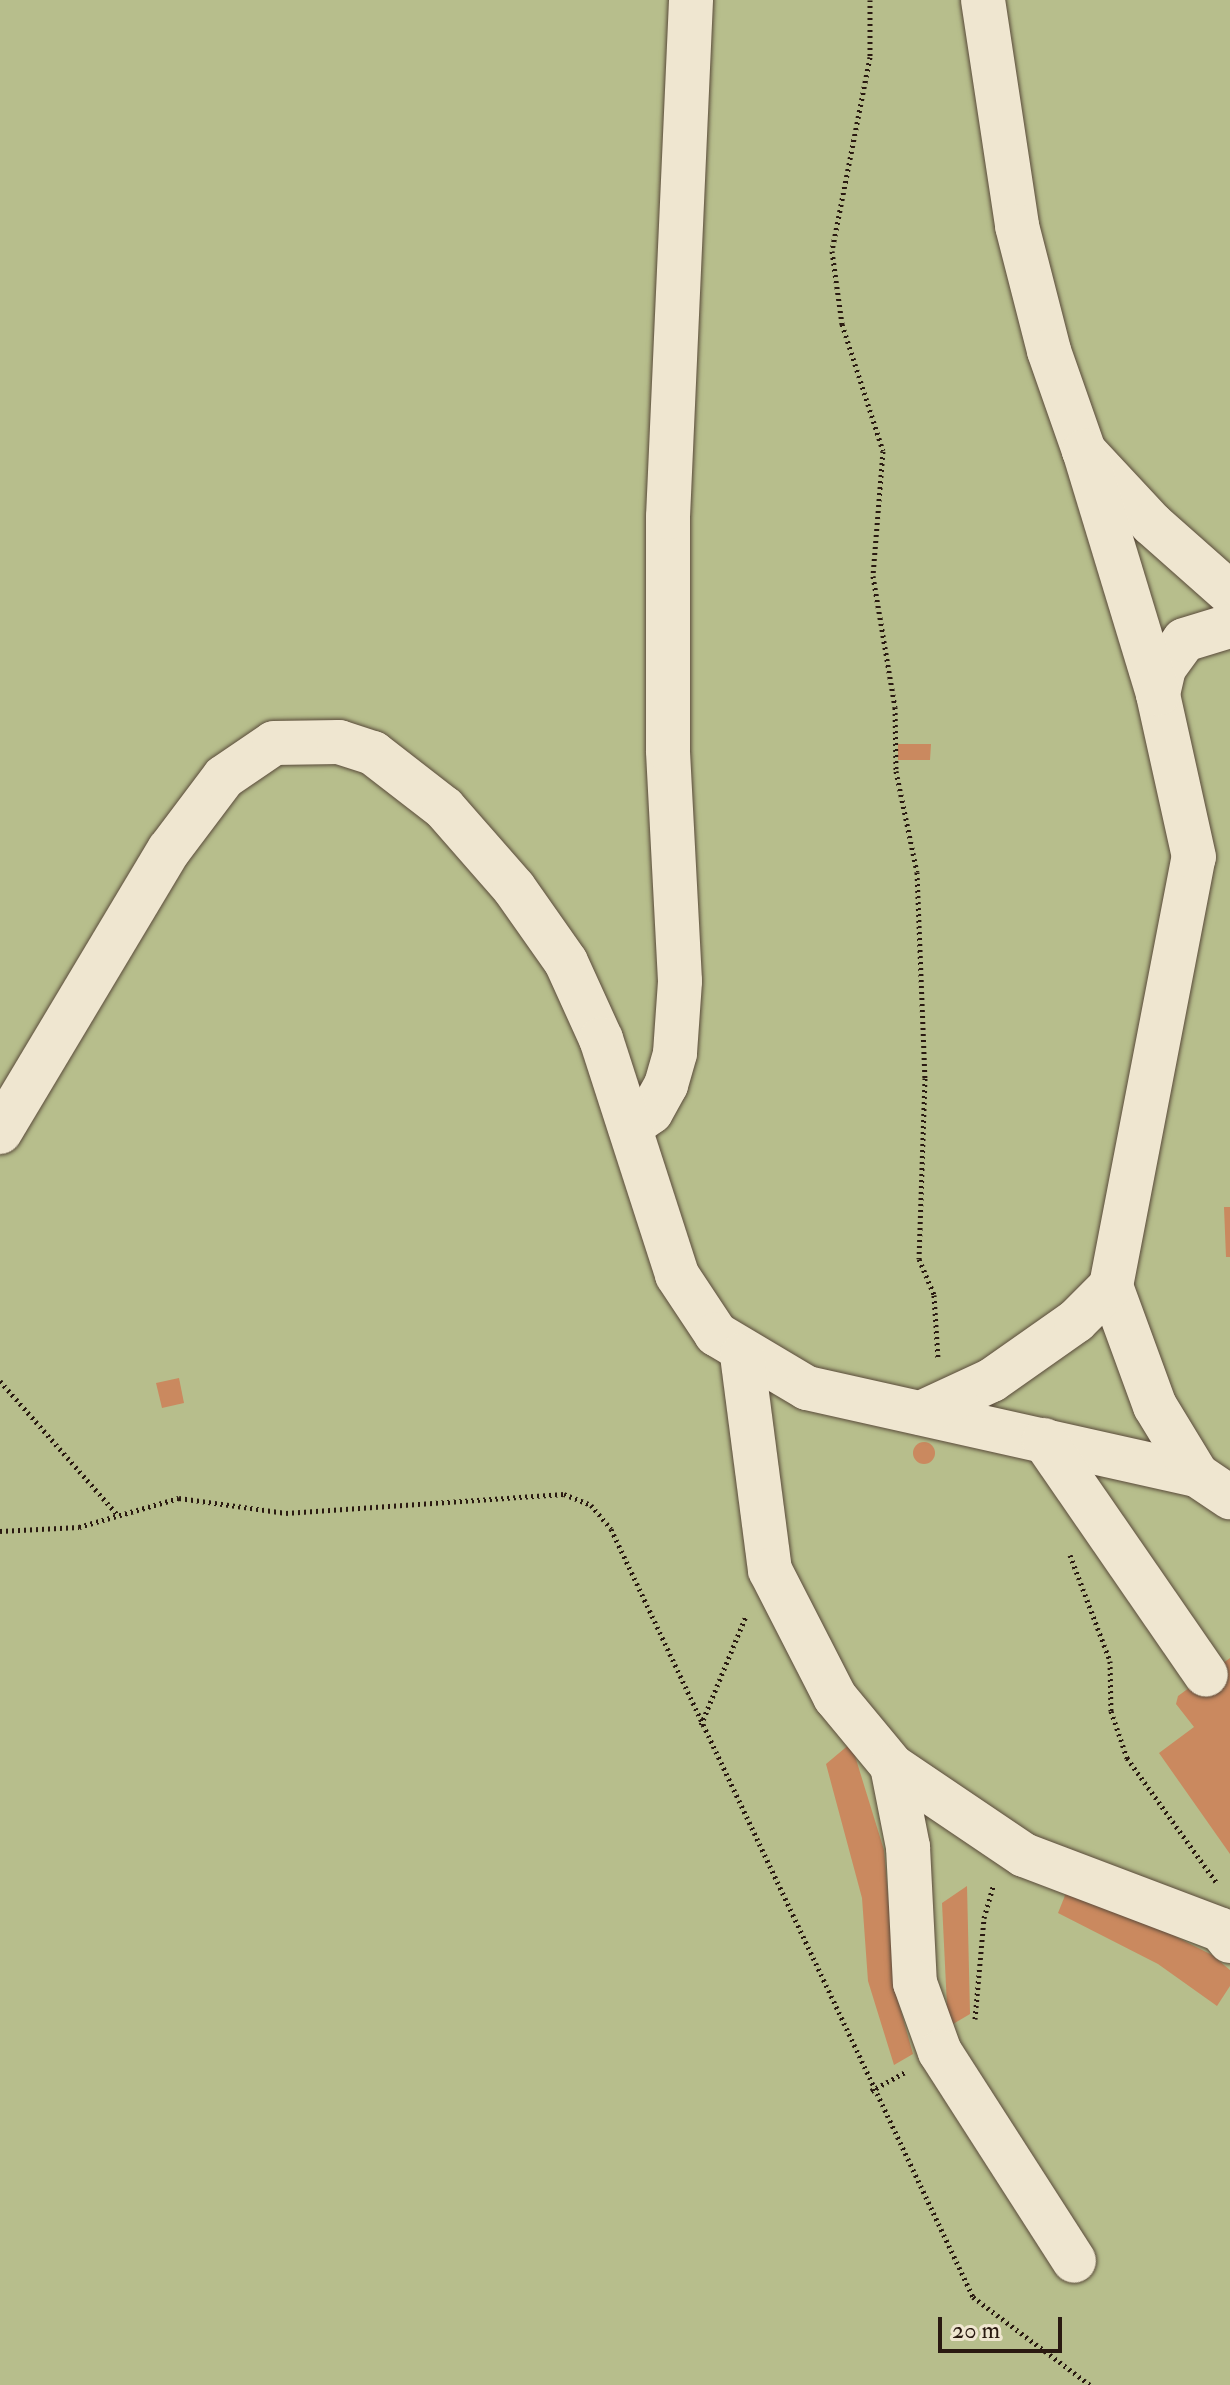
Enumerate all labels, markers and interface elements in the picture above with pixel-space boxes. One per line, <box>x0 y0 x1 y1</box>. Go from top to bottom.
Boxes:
scale bar <box>942 2301 1066 2351</box>
text: 20 m <box>952 2315 1000 2346</box>

